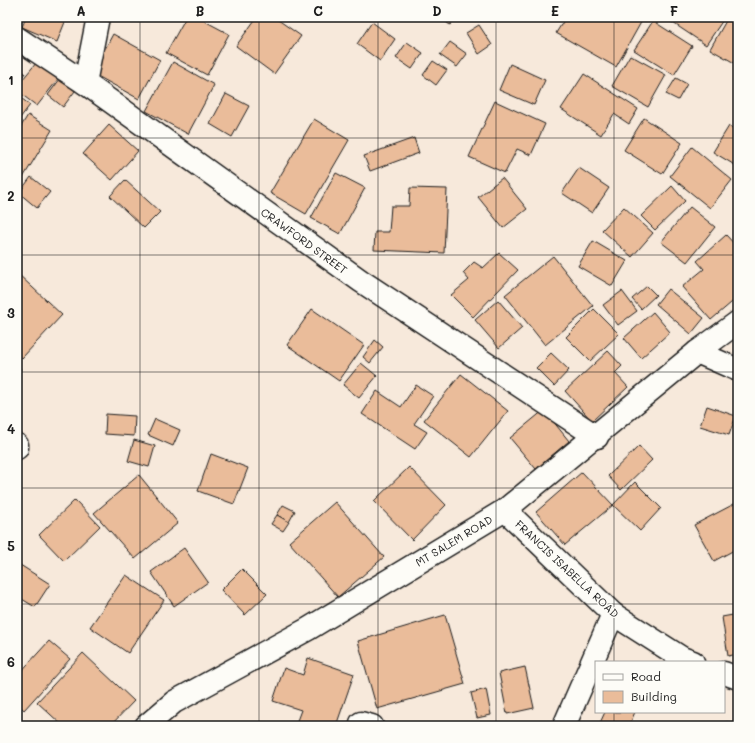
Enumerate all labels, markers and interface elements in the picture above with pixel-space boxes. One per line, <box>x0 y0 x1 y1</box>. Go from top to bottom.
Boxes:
text: A <box>76 2 86 19</box>
text: B <box>196 2 205 19</box>
text: C <box>313 2 323 19</box>
text: D <box>432 2 442 19</box>
text: E <box>551 2 559 19</box>
text: F <box>670 2 678 19</box>
text: 1 <box>8 71 14 88</box>
text: 2 <box>7 187 15 204</box>
street label: CRAWFORD STREET <box>258 204 350 277</box>
text: 3 <box>7 304 15 321</box>
text: 4 <box>7 420 15 437</box>
street label: MT SALEM ROAD <box>412 512 495 570</box>
street label: FRANCIS ISABELLA ROAD <box>512 517 622 621</box>
text: 5 <box>7 537 15 554</box>
text: 6 <box>7 653 15 670</box>
legend <box>595 661 725 713</box>
text: Road <box>631 668 661 684</box>
text: Building <box>631 688 677 704</box>

